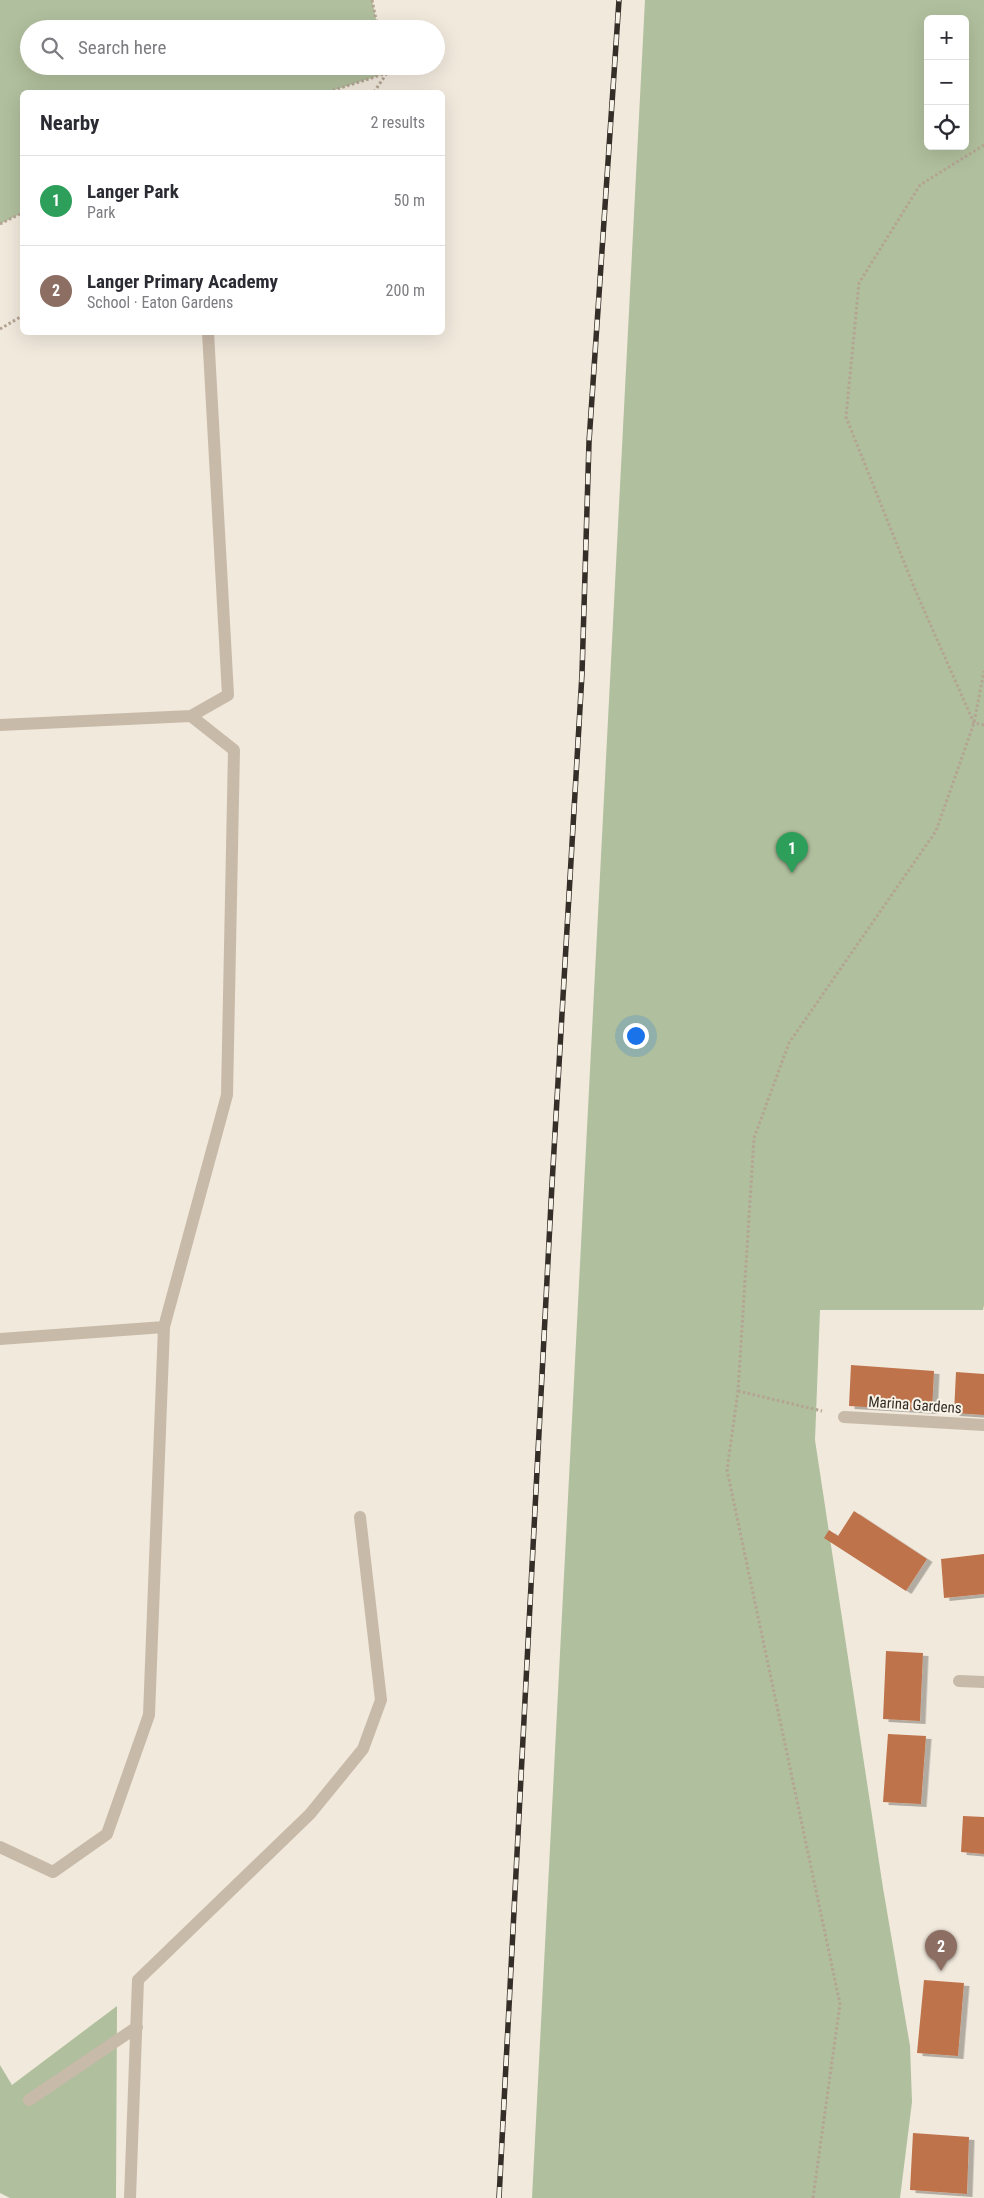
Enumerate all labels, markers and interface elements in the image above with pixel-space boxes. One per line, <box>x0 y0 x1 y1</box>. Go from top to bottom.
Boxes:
map controls <box>924 15 969 150</box>
button: + <box>924 15 969 60</box>
search box <box>20 20 445 75</box>
icon: search <box>38 34 66 62</box>
text: Search here <box>78 36 166 59</box>
button: − <box>924 60 969 105</box>
button: locate <box>924 105 969 150</box>
text: Nearby <box>40 111 99 135</box>
text: 2 results <box>370 113 425 132</box>
text: Langer Park <box>87 180 179 203</box>
text: 1 <box>52 191 60 210</box>
text: 50 m <box>393 191 425 210</box>
text: Park <box>87 203 116 222</box>
text: Langer Primary Academy <box>87 270 278 293</box>
text: 2 <box>52 281 60 300</box>
text: 200 m <box>386 281 425 300</box>
text: School · Eaton Gardens <box>87 293 233 312</box>
pin: 1 <box>776 832 808 873</box>
your location <box>623 1023 649 1049</box>
street label: Marina Gardens <box>868 1393 962 1417</box>
pin: 2 <box>925 1930 957 1971</box>

